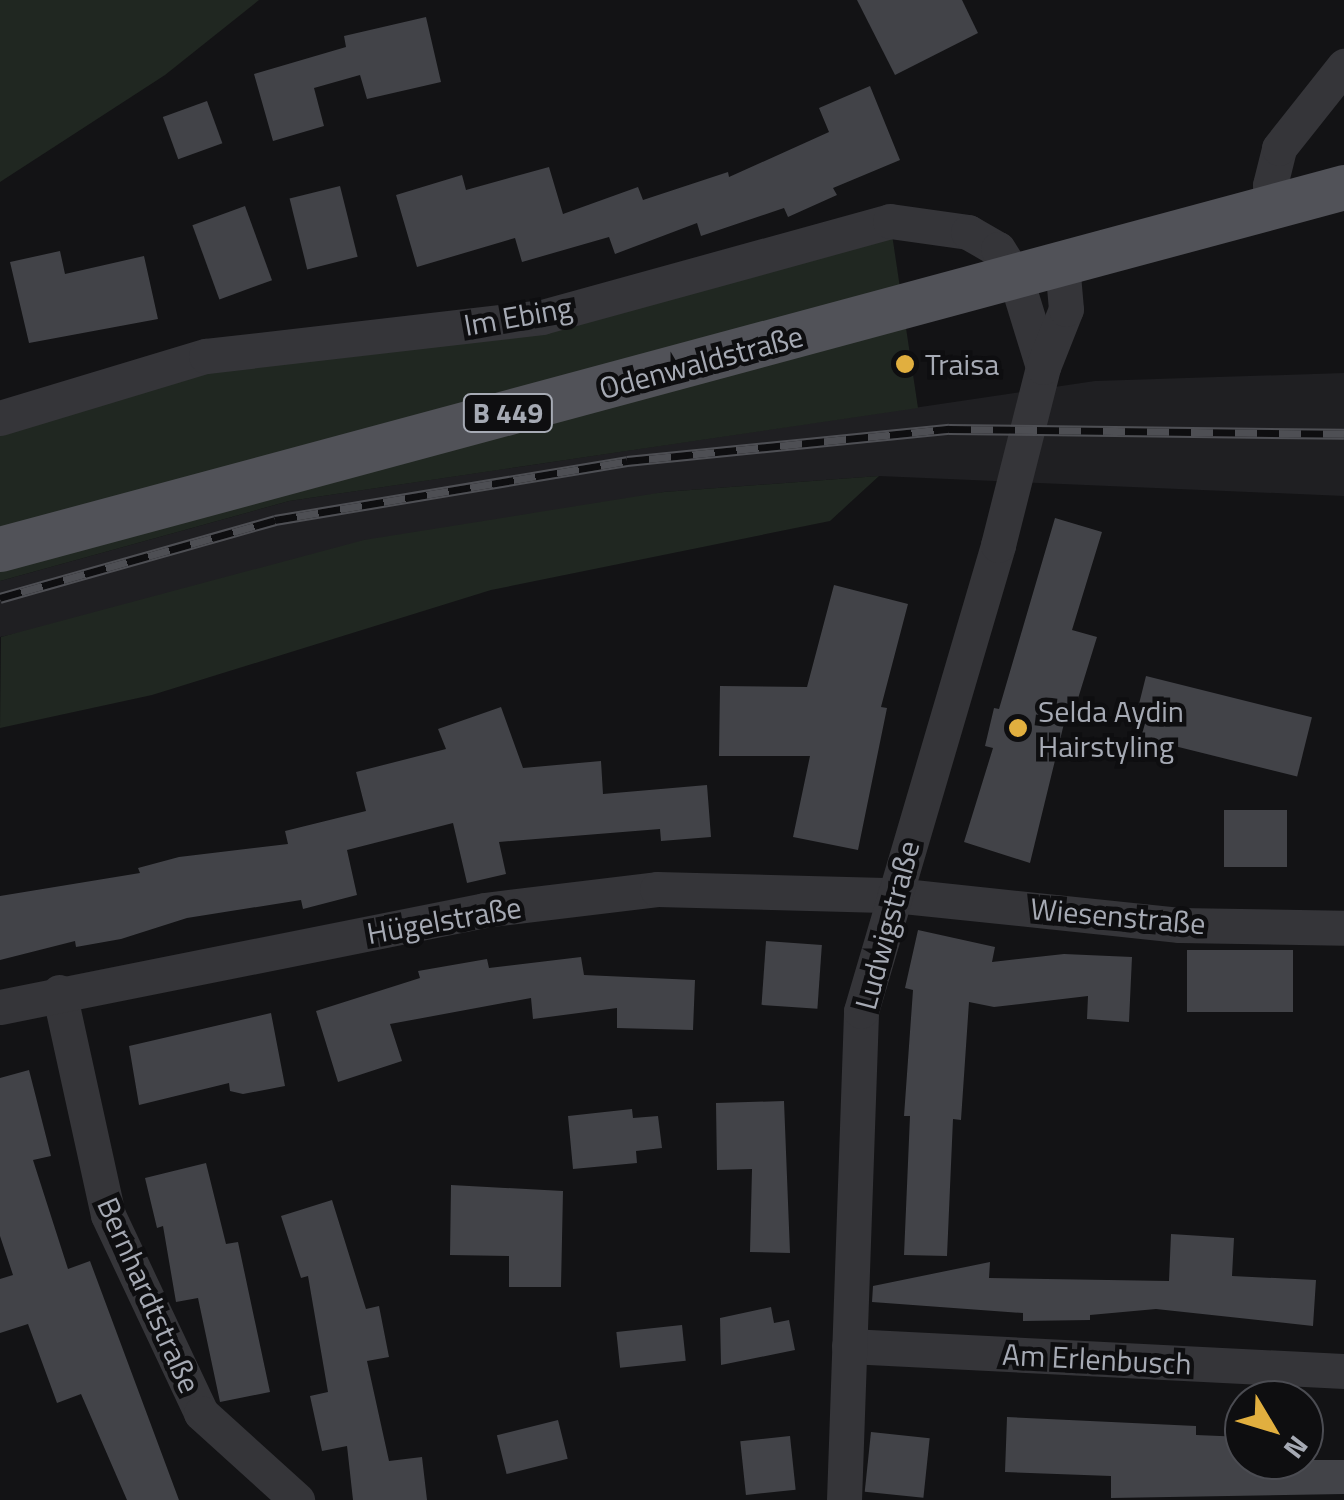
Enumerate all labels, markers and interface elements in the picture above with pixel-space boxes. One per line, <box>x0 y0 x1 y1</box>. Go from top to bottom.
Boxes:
street label: Im Ebing <box>461 289 575 343</box>
street label: Odenwaldstraße <box>595 317 807 407</box>
place label: Traisa <box>925 346 999 382</box>
marker: Traisa <box>894 353 916 375</box>
road number: B 449 <box>460 390 556 436</box>
place label: Selda Aydin Hairstyling <box>1038 693 1184 764</box>
marker: Selda Aydin Hairstyling <box>1007 717 1029 739</box>
street label: Ludwigstraße <box>847 837 927 1013</box>
street label: Hügelstraße <box>364 889 524 951</box>
street label: Wiesenstraße <box>1029 890 1207 942</box>
street label: Bernhardtstraße <box>90 1192 208 1398</box>
street label: Am Erlenbusch <box>1001 1336 1193 1382</box>
north arrow <box>1224 1380 1324 1480</box>
text: N <box>1274 1427 1319 1468</box>

